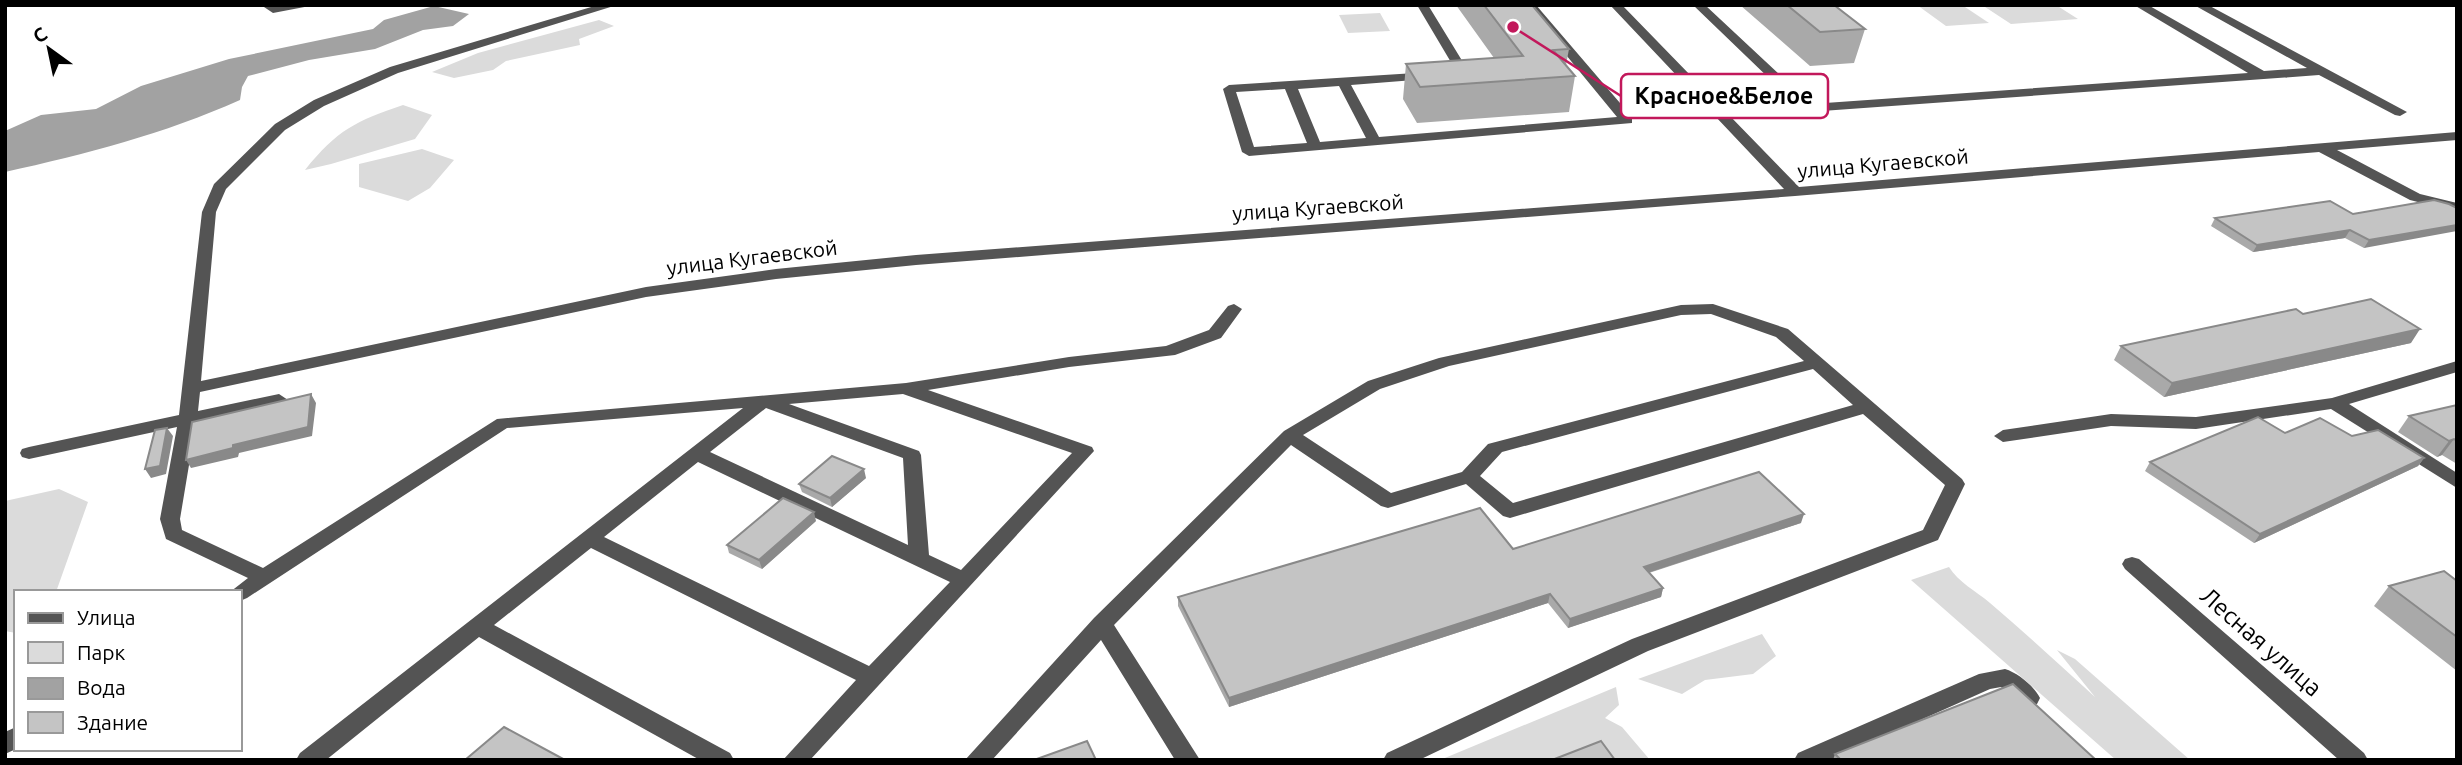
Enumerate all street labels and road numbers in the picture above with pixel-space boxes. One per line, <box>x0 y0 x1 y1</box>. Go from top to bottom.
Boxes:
street label: улица Кугаевской <box>1796 144 1970 182</box>
street label: улица Кугаевской <box>1231 189 1404 225</box>
street label: улица Кугаевской <box>665 235 839 279</box>
street label: Лесная улица <box>2195 582 2327 701</box>

